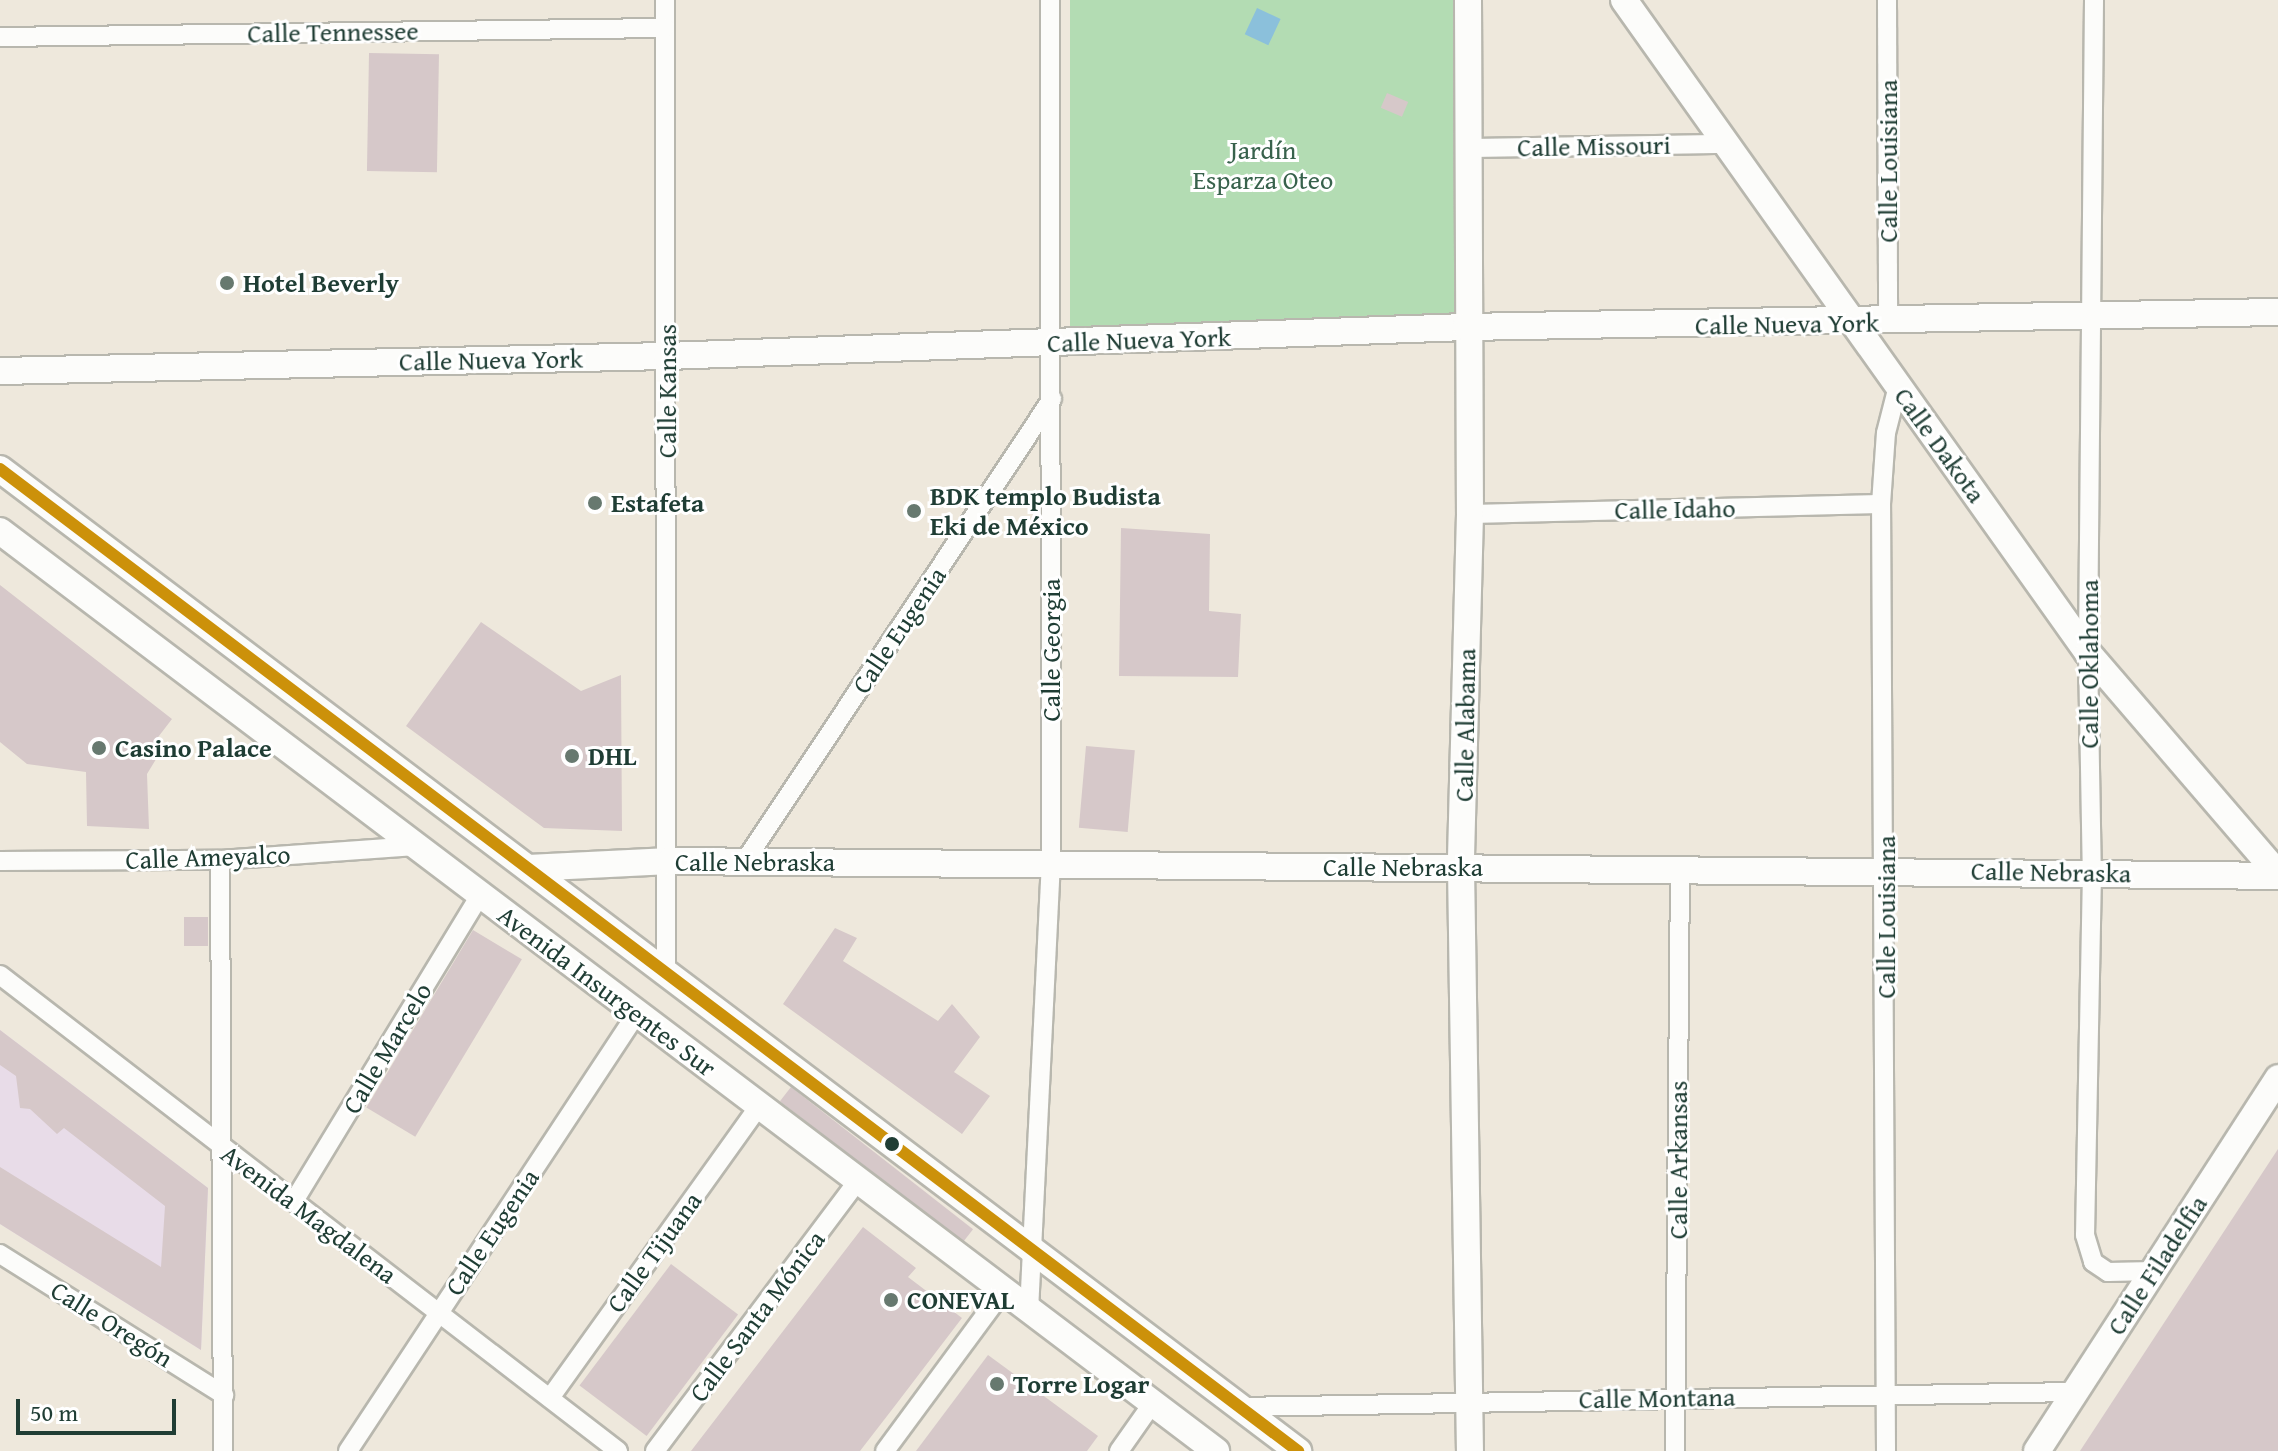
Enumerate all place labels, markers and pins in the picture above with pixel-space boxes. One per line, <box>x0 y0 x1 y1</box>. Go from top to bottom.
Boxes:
place label: Hotel Beverly <box>243 267 399 299</box>
marker: Hotel Beverly <box>218 274 236 292</box>
place label: BDK templo Budista Eki de México <box>930 480 1161 542</box>
place label: Estafeta <box>611 487 704 519</box>
marker: Estafeta <box>586 494 604 512</box>
marker: BDK templo Budista Eki de México <box>905 502 923 520</box>
place label: Casino Palace <box>115 732 272 764</box>
marker: Casino Palace <box>90 739 108 757</box>
place label: DHL <box>588 740 636 772</box>
marker: DHL <box>563 747 581 765</box>
unlabelled marker <box>884 1136 900 1152</box>
place label: CONEVAL <box>907 1284 1014 1316</box>
marker: CONEVAL <box>882 1291 900 1309</box>
place label: Torre Logar <box>1013 1368 1149 1400</box>
marker: Torre Logar <box>988 1375 1006 1393</box>

